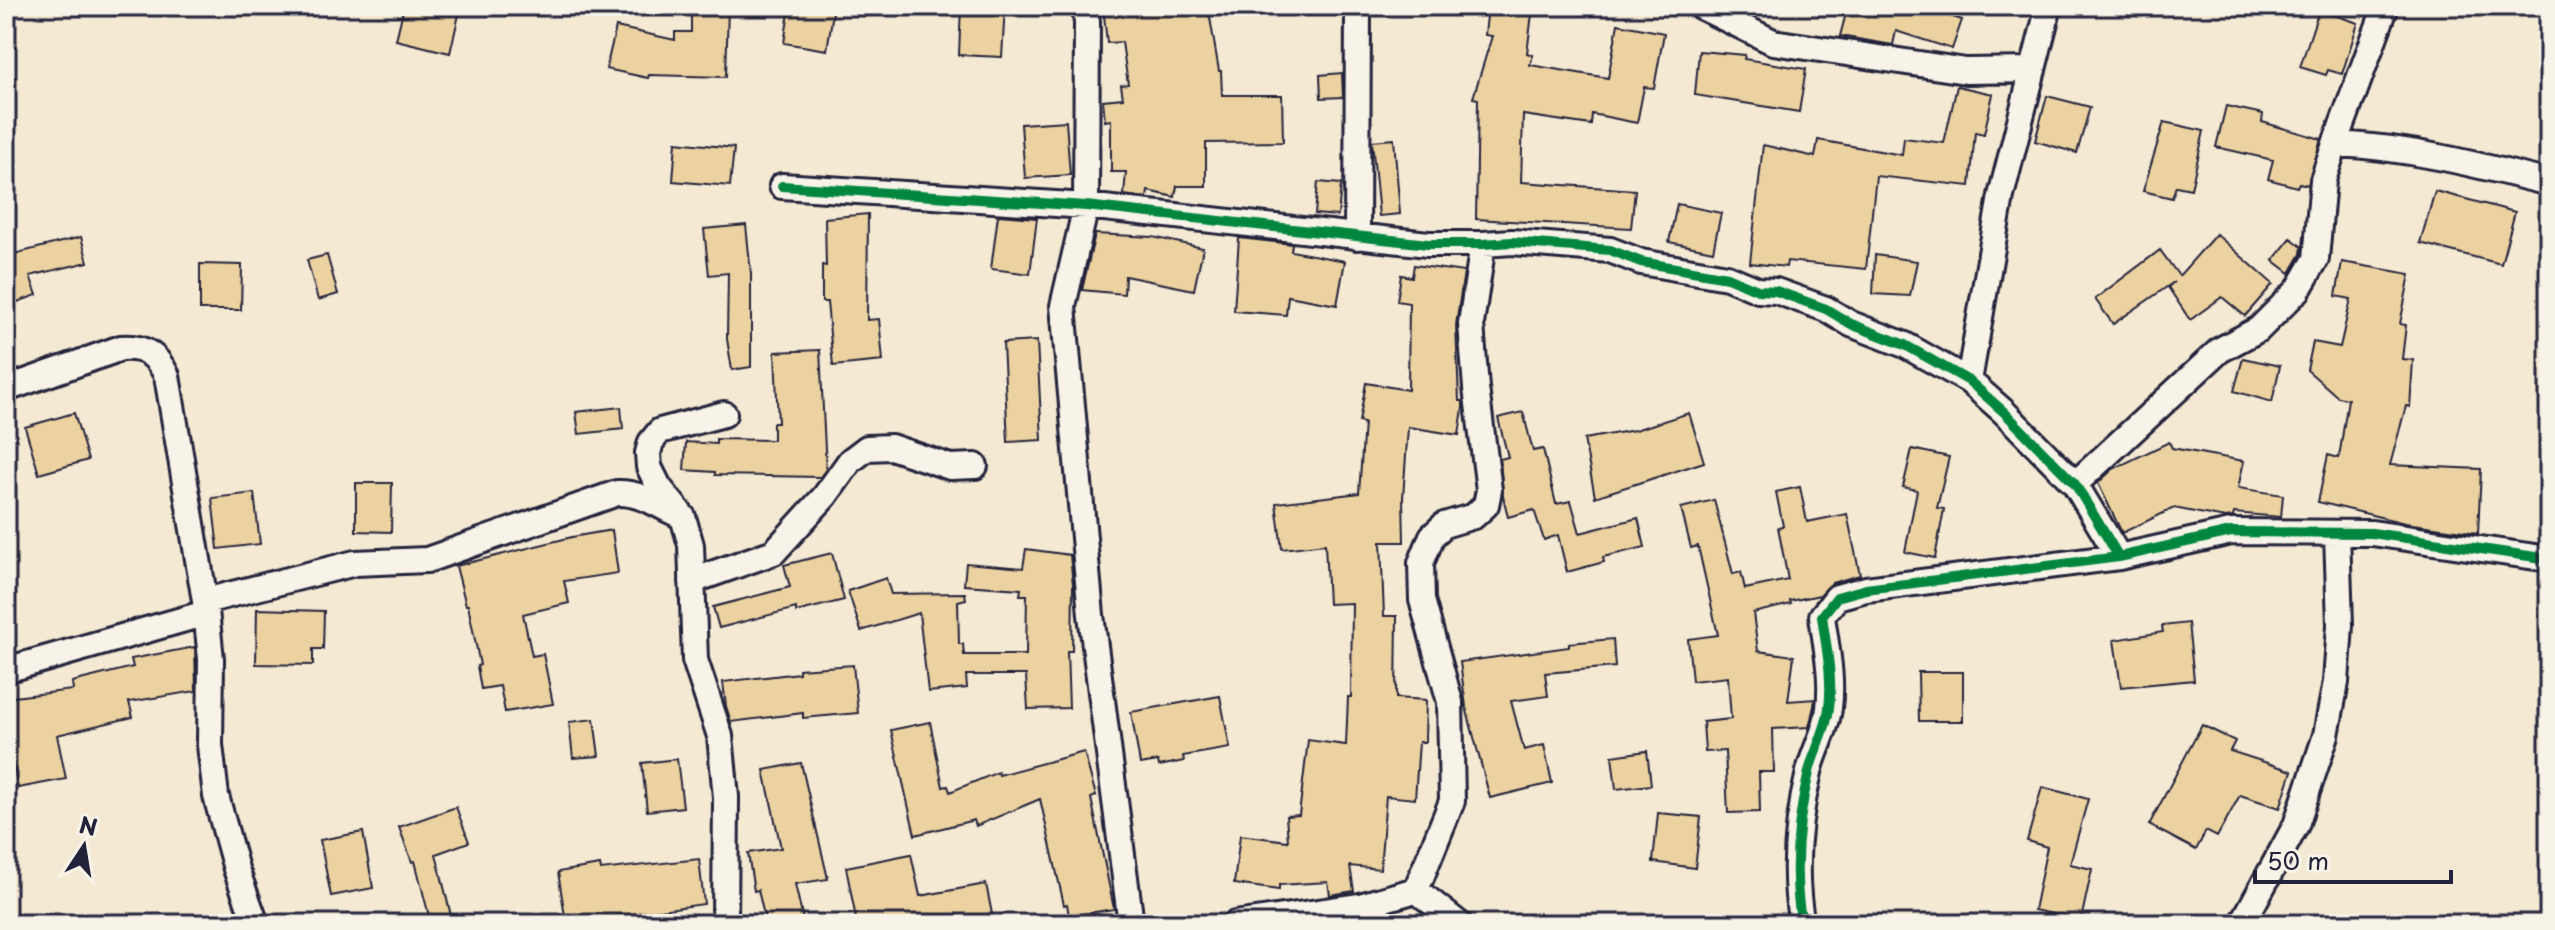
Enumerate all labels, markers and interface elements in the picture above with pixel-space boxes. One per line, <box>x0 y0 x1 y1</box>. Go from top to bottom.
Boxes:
north arrow <box>44 806 124 886</box>
text: N <box>77 807 100 843</box>
scale bar <box>2255 834 2451 884</box>
text: 50 m <box>2267 842 2329 878</box>

